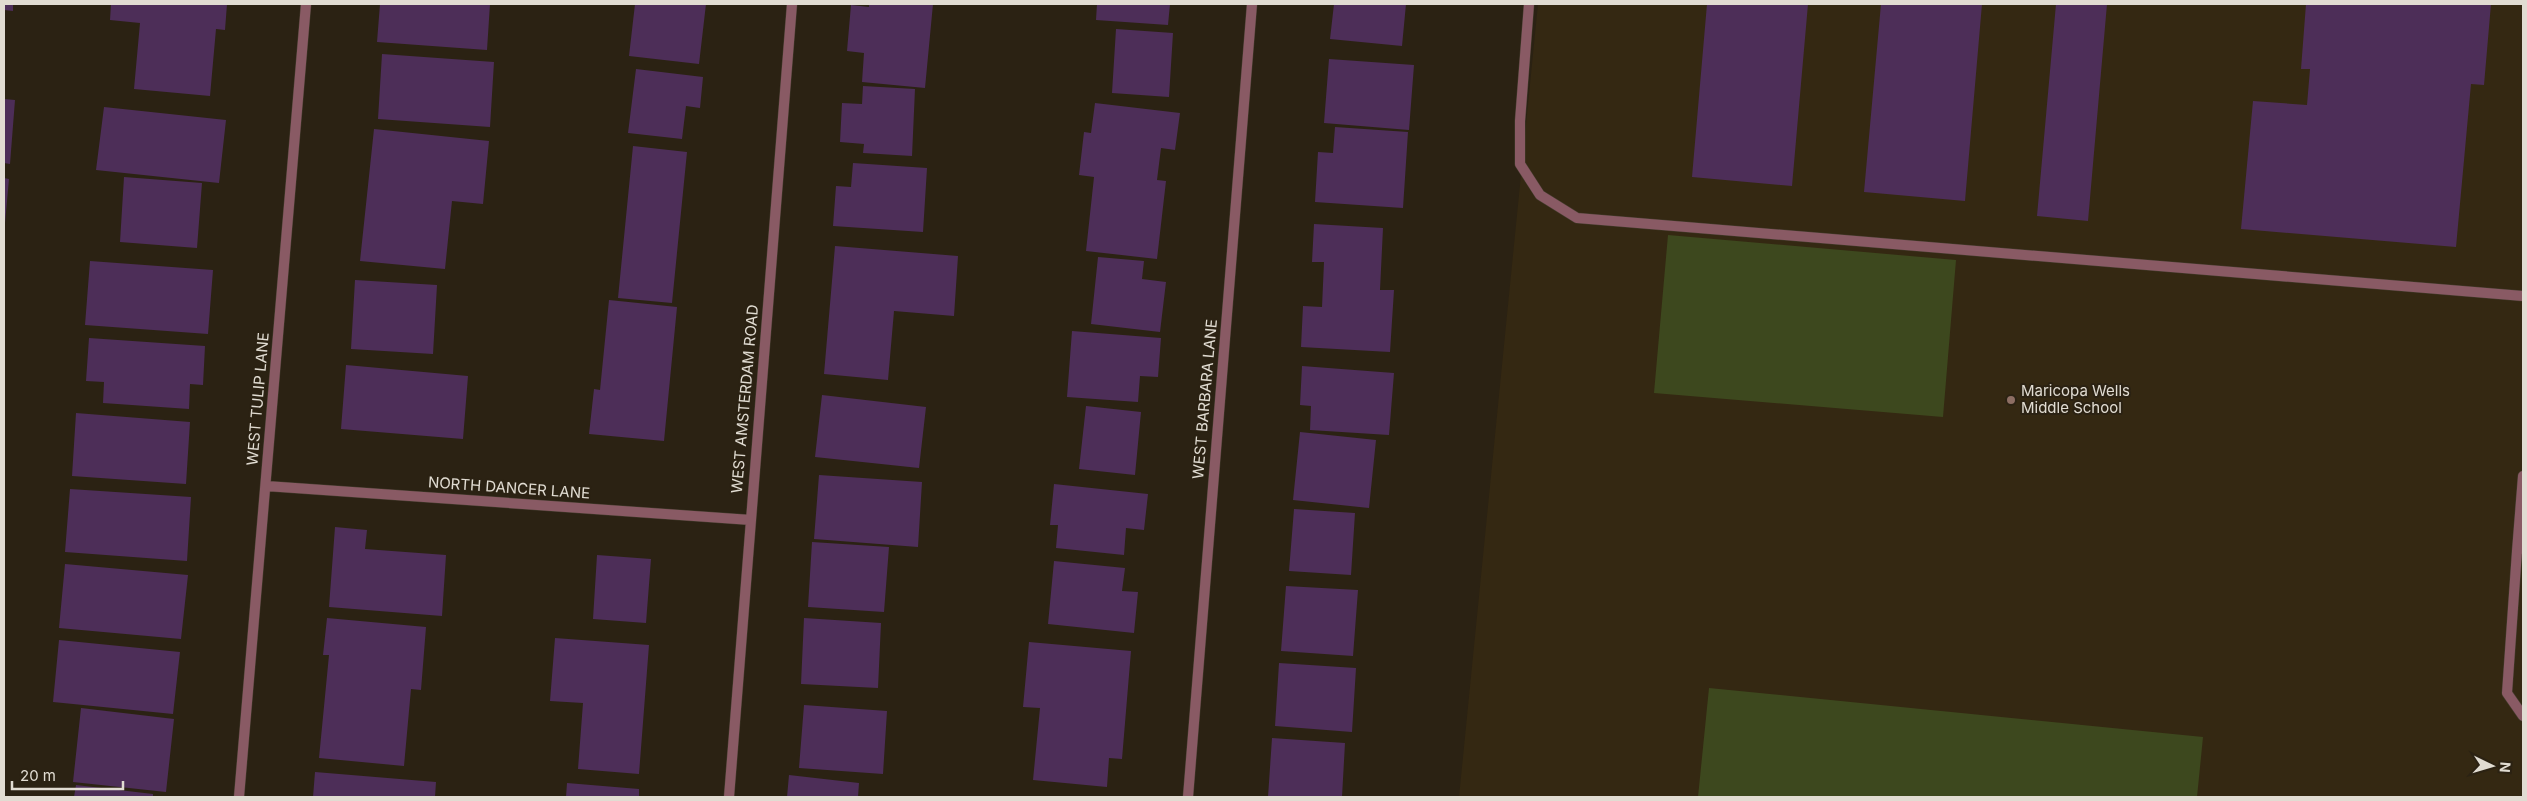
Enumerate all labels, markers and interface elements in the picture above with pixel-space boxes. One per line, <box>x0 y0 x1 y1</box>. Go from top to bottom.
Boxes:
street label: WEST AMSTERDAM ROAD <box>727 304 762 494</box>
street label: WEST BARBARA LANE <box>1188 318 1221 480</box>
street label: WEST TULIP LANE <box>242 332 273 466</box>
place label: Maricopa Wells Middle School <box>2021 381 2130 417</box>
marker: Maricopa Wells Middle School <box>2005 394 2017 406</box>
street label: NORTH DANCER LANE <box>427 472 591 503</box>
north arrow <box>2467 741 2517 791</box>
scale bar <box>12 758 124 790</box>
text: N <box>2497 761 2514 773</box>
text: 20 m <box>20 766 56 785</box>

